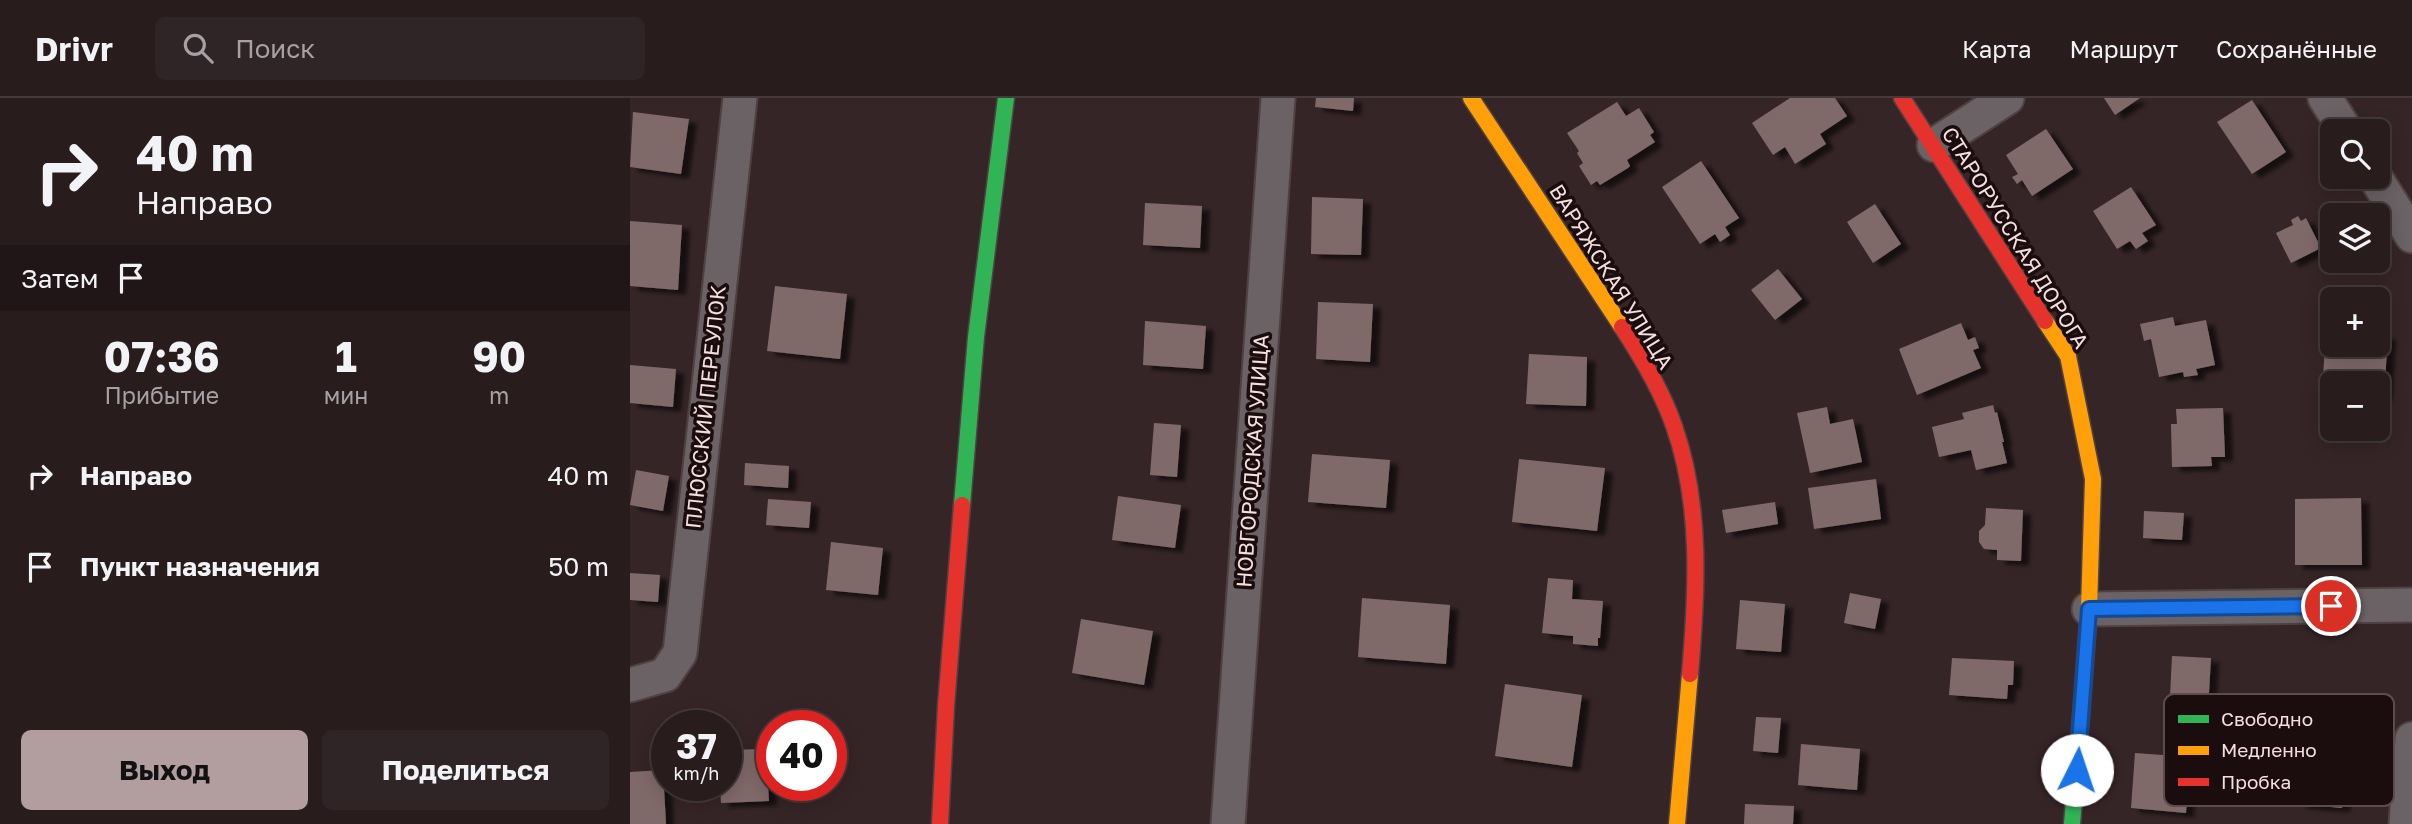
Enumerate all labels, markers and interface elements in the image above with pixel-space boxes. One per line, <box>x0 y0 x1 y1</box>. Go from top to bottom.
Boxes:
search box <box>155 17 645 80</box>
text: Drivr <box>35 29 113 68</box>
icon: search <box>179 29 217 67</box>
text: Поиск <box>235 33 315 64</box>
text: Карта <box>1962 34 2032 63</box>
text: Маршрут <box>2070 34 2178 63</box>
text: Сохранённые <box>2216 34 2377 63</box>
map controls <box>2320 119 2390 441</box>
button: search <box>2320 119 2390 189</box>
street label: СТАРОРУССКАЯ ДОРОГА <box>1937 122 2095 353</box>
text: 40 m <box>136 123 254 182</box>
icon: right <box>21 126 112 217</box>
street label: ВАРЯЖСКАЯ УЛИЦА <box>1544 179 1679 374</box>
text: Направо <box>136 183 273 221</box>
button: layers <box>2320 203 2390 273</box>
icon: arrive <box>112 259 150 297</box>
text: Затем <box>21 263 98 294</box>
street label: ПЛЮССКИЙ ПЕРЕУЛОК <box>679 284 731 530</box>
button: + <box>2320 287 2390 357</box>
text: 07:36 <box>104 331 220 381</box>
text: 1 <box>335 331 357 381</box>
text: 90 <box>472 331 526 381</box>
street label: НОВГОРОДСКАЯ УЛИЦА <box>1230 333 1274 588</box>
button: − <box>2320 371 2390 441</box>
text: Прибытие <box>105 381 219 409</box>
text: мин <box>324 381 368 409</box>
text: m <box>489 381 509 409</box>
icon: right <box>21 457 59 495</box>
text: Направо <box>80 460 192 491</box>
text: 40 m <box>548 460 609 491</box>
icon: arrive <box>21 548 59 586</box>
text: Пункт назначения <box>80 551 320 582</box>
text: 50 m <box>548 551 609 582</box>
pin <box>2301 576 2361 636</box>
icon: arrive <box>2312 587 2350 625</box>
legend <box>2164 694 2394 806</box>
text: Свободно <box>2221 707 2313 730</box>
speed limit sign: 40 <box>756 710 847 801</box>
text: 37 <box>676 725 717 767</box>
button: Выход <box>21 730 308 810</box>
button: Поделиться <box>322 730 609 810</box>
position arrow <box>2040 733 2114 807</box>
text: Медленно <box>2221 738 2317 761</box>
text: km/h <box>674 762 719 784</box>
text: Пробка <box>2221 770 2291 793</box>

